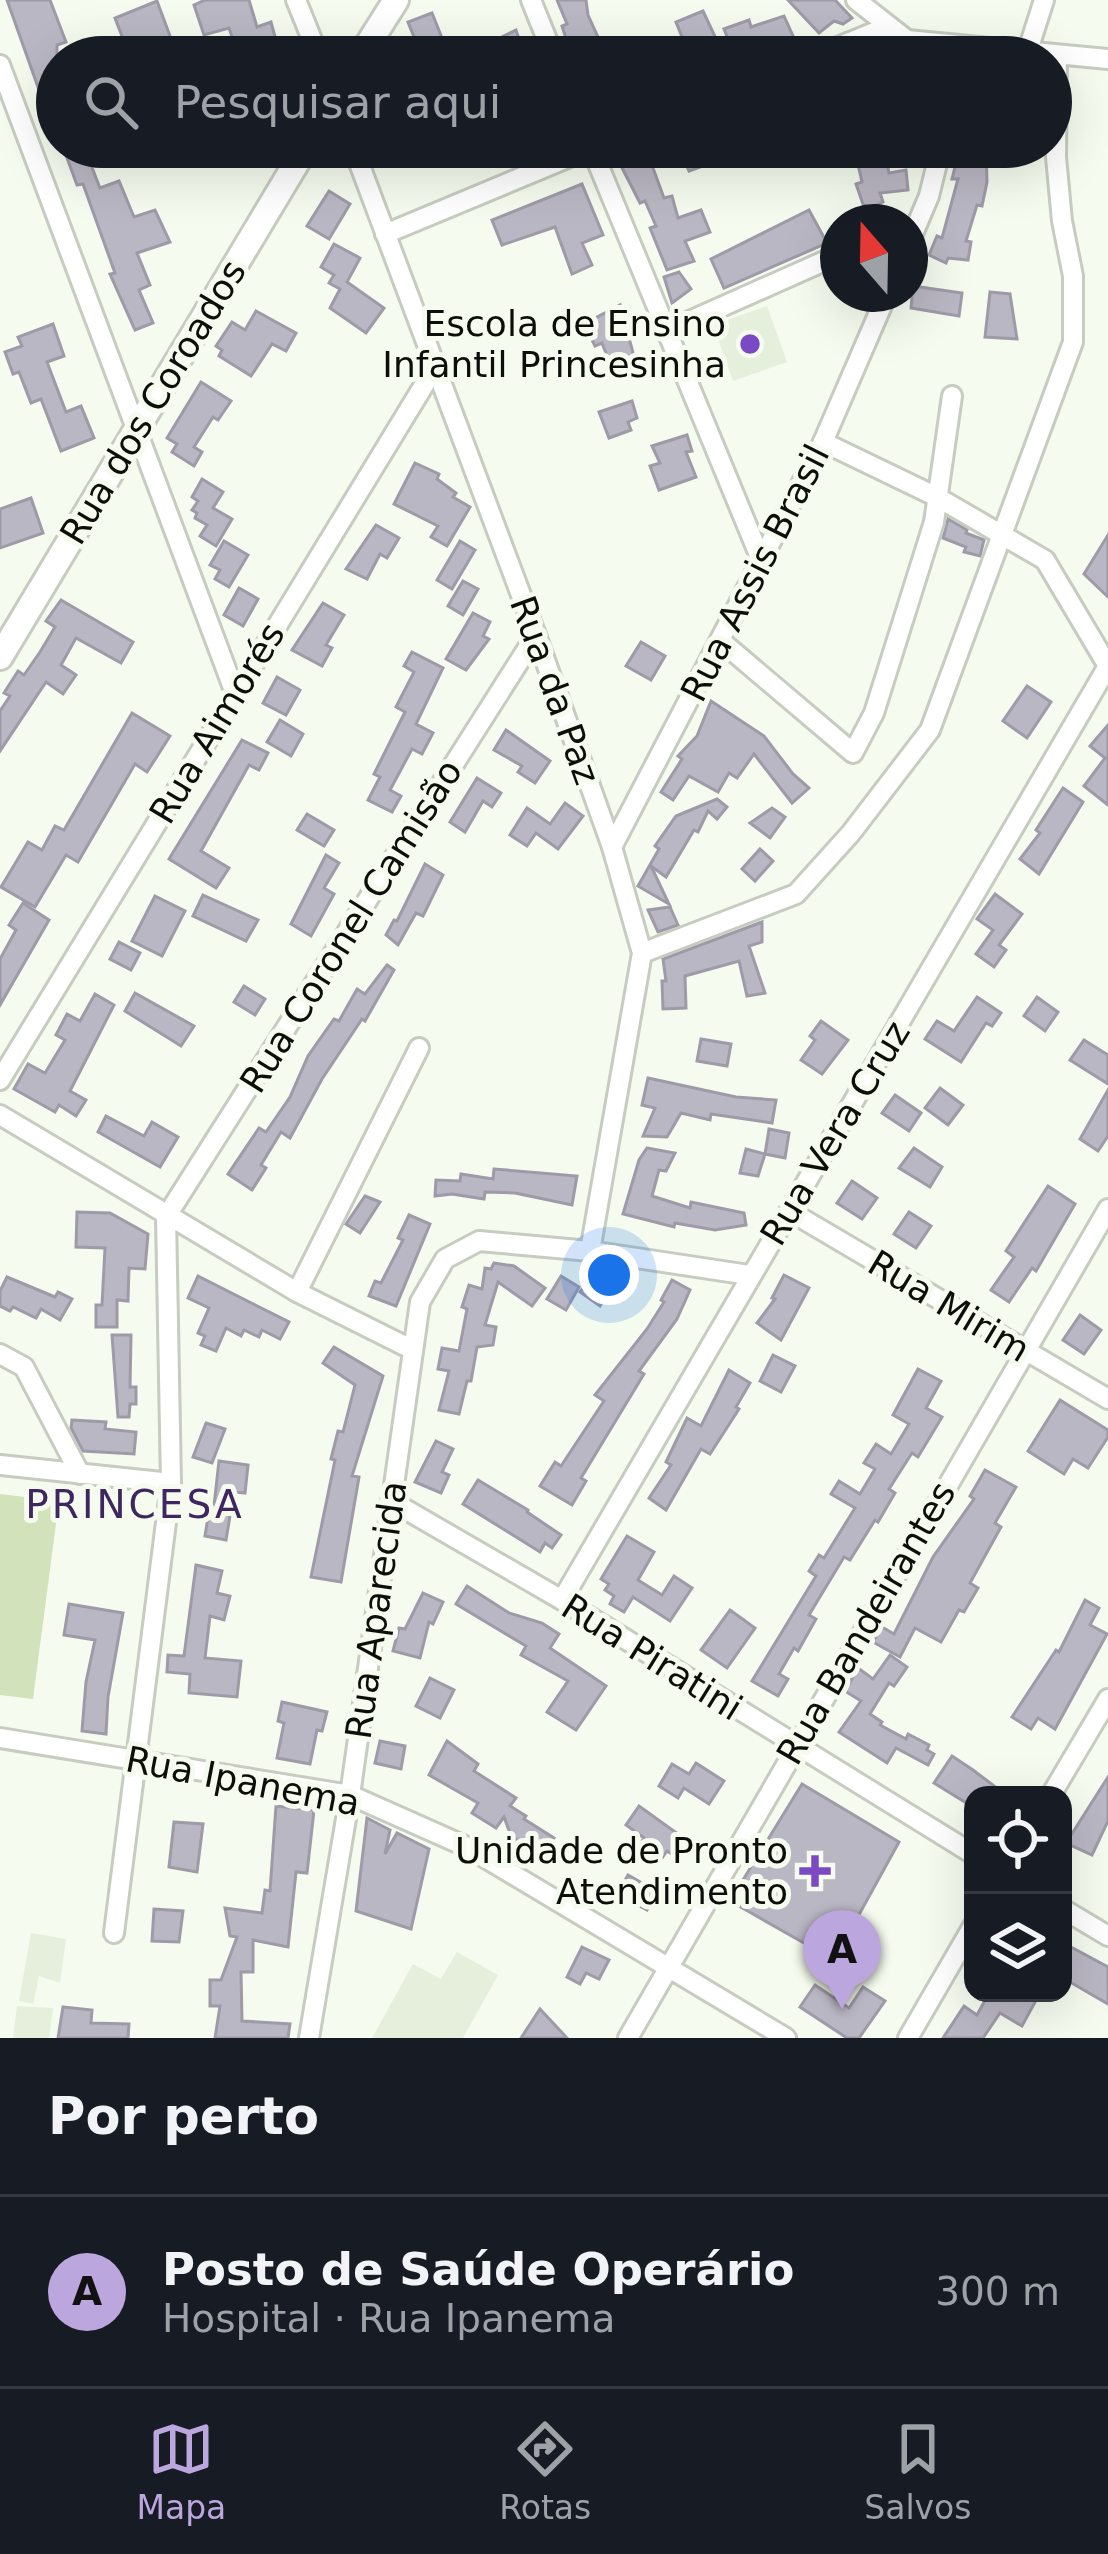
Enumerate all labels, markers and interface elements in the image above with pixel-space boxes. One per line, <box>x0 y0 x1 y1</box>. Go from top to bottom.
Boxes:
search box <box>36 36 1072 168</box>
icon: search <box>78 69 144 135</box>
text: Pesquisar aqui <box>174 76 501 129</box>
north arrow <box>820 204 928 312</box>
street label: Rua dos Coroados <box>52 253 254 551</box>
place label: Escola de Ensino Infantil Princesinha <box>382 303 726 385</box>
marker: Escola de Ensino Infantil Princesinha <box>737 331 763 357</box>
street label: Rua Assis Brasil <box>673 438 837 708</box>
street label: Rua da Paz <box>502 590 608 790</box>
street label: Rua Aimorés <box>141 615 293 831</box>
street label: Rua Coronel Camisão <box>232 752 470 1100</box>
street label: Rua Vera Cruz <box>752 1014 918 1252</box>
street label: Rua Mirim <box>861 1242 1037 1370</box>
your location <box>579 1245 639 1305</box>
street label: Rua Bandeirantes <box>768 1475 964 1771</box>
street label: Rua Aparecida <box>338 1478 414 1742</box>
district label: PRINCESA <box>25 1482 245 1527</box>
street label: Rua Piratini <box>554 1585 750 1729</box>
street label: Rua Ipanema <box>123 1738 363 1824</box>
map controls <box>964 1786 1072 2002</box>
button: locate <box>964 1786 1072 1894</box>
place label: Unidade de Pronto Atendimento <box>455 1830 788 1912</box>
marker: Unidade de Pronto Atendimento <box>799 1855 831 1887</box>
button: layers <box>964 1894 1072 2002</box>
pin: A <box>803 1910 881 2009</box>
text: Por perto <box>48 2087 319 2146</box>
text: Posto de Saúde Operário <box>162 2243 794 2296</box>
text: A <box>72 2269 102 2314</box>
text: 300 m <box>935 2269 1060 2314</box>
text: Hospital · Rua Ipanema <box>162 2296 615 2341</box>
tab: Mapa <box>136 2416 226 2527</box>
tab: Rotas <box>499 2416 591 2527</box>
tab: Salvos <box>864 2416 972 2527</box>

